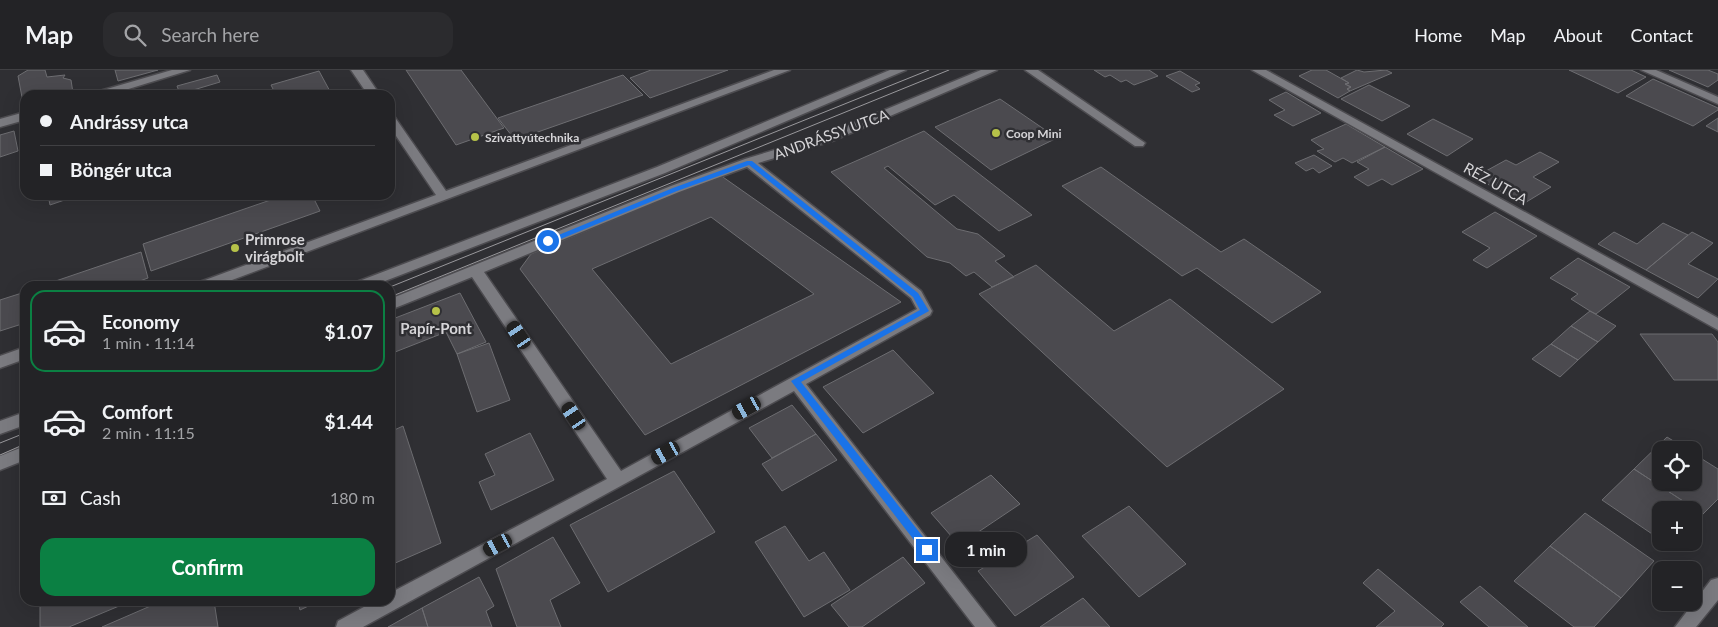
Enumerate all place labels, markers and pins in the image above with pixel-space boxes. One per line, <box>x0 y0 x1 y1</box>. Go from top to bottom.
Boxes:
place label: Coop Mini <box>1006 126 1061 141</box>
marker: Coop Mini <box>990 127 1002 139</box>
place label: Szivattyútechnika <box>485 130 579 145</box>
marker: Szivattyútechnika <box>469 131 481 143</box>
place label: Primrose virágbolt <box>245 230 305 265</box>
marker: Primrose virágbolt <box>229 242 241 254</box>
marker: Papír-Pont <box>430 305 442 317</box>
place label: Papír-Pont <box>400 319 472 337</box>

